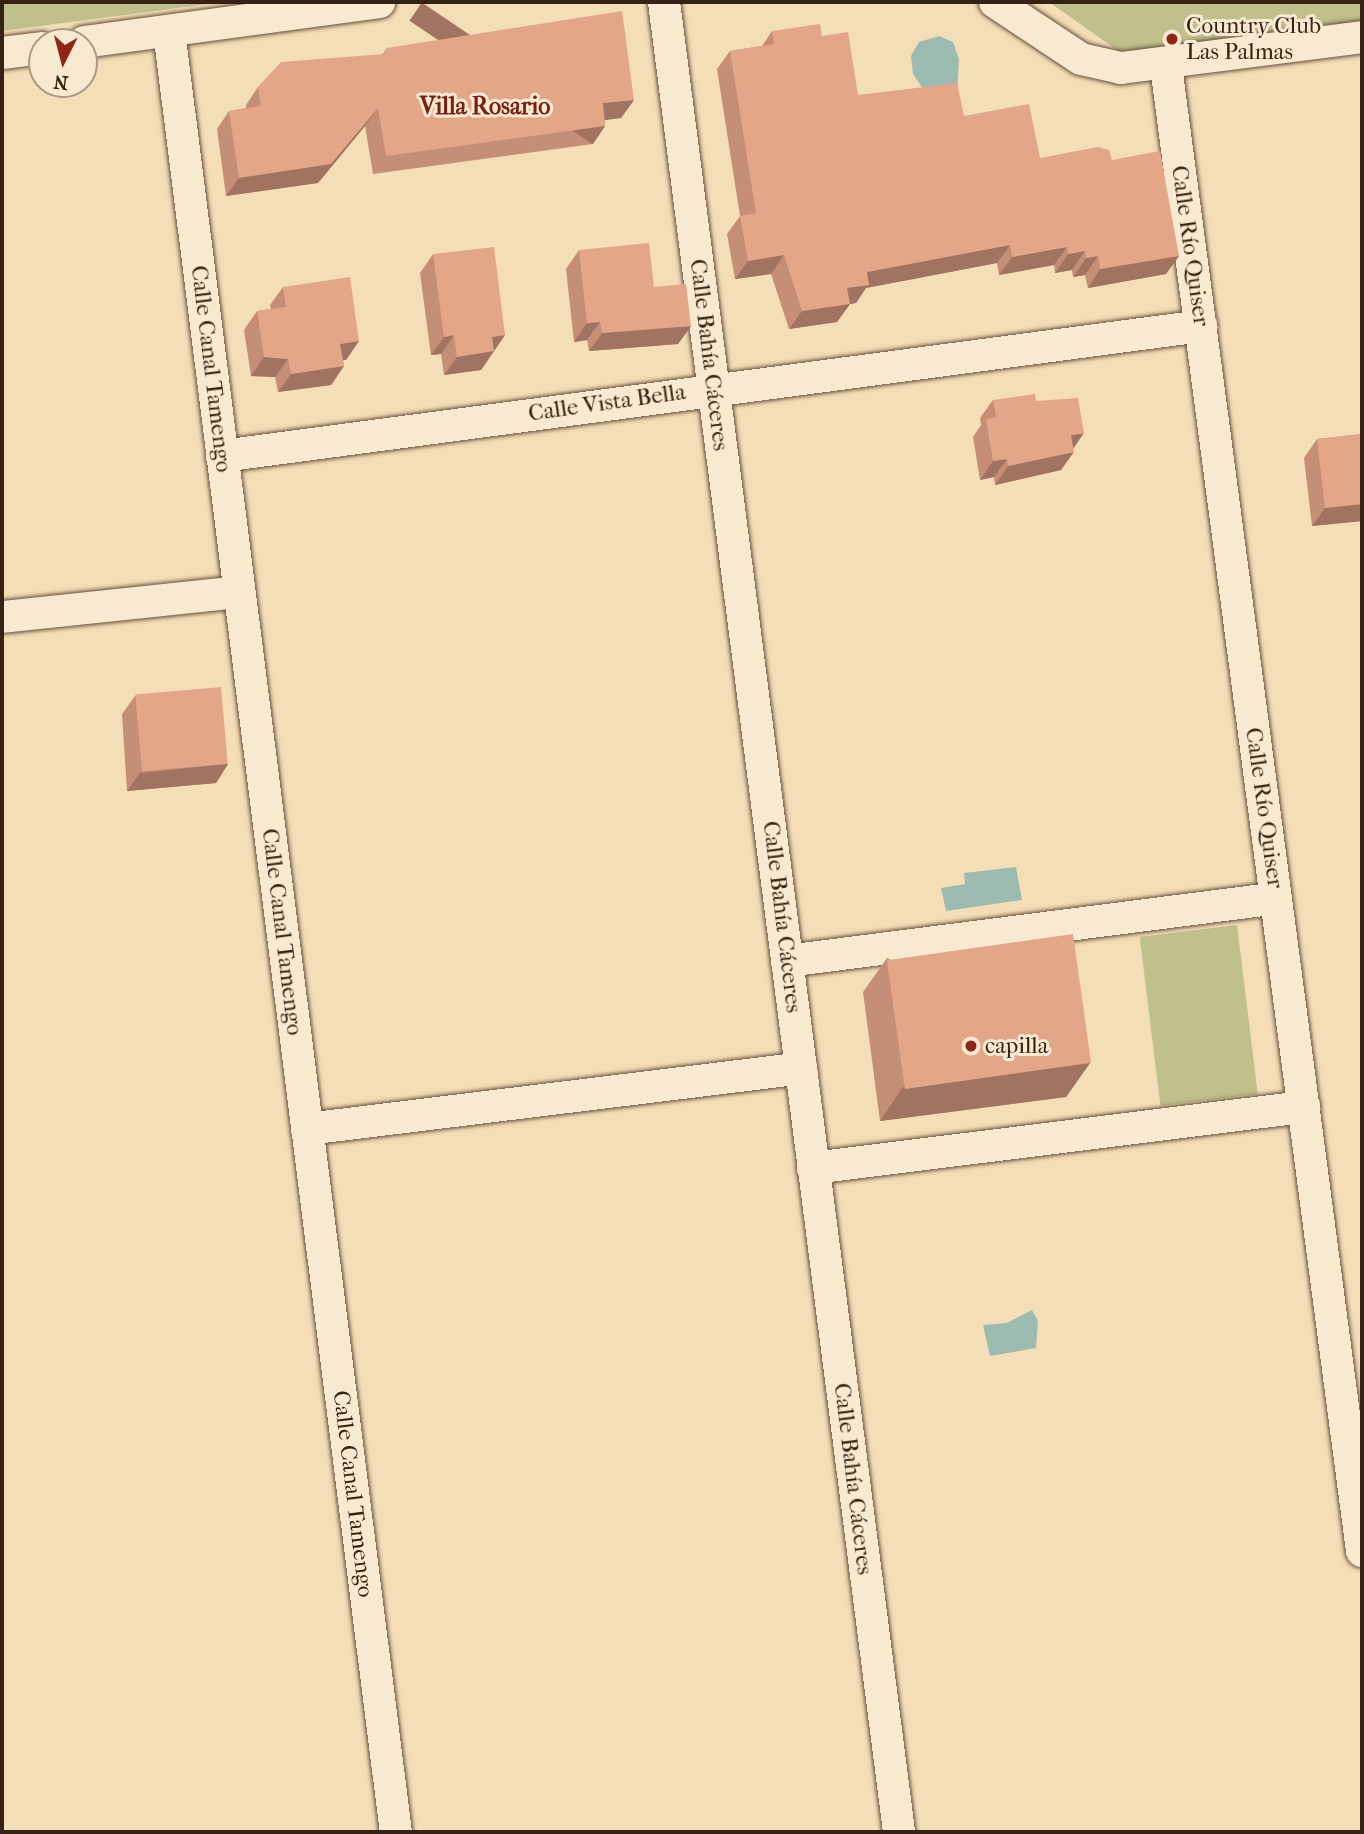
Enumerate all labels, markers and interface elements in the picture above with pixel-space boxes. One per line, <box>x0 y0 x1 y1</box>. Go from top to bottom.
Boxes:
place label: Country Club Las Palmas <box>1186 12 1321 66</box>
north arrow <box>28 28 98 98</box>
marker: Country Club Las Palmas <box>1164 31 1180 47</box>
text: N <box>53 70 69 94</box>
district label: Villa Rosario <box>420 93 550 121</box>
street label: Calle Río Quiser <box>1165 164 1215 328</box>
street label: Calle Bahía Cáceres <box>684 258 734 452</box>
street label: Calle Canal Tamengo <box>185 264 237 474</box>
street label: Calle Vista Bella <box>527 378 687 428</box>
street label: Calle Río Quiser <box>1239 726 1289 890</box>
street label: Calle Bahía Cáceres <box>757 820 807 1014</box>
street label: Calle Canal Tamengo <box>256 827 308 1037</box>
place label: capilla <box>985 1032 1048 1060</box>
marker: capilla <box>963 1038 979 1054</box>
street label: Calle Bahía Cáceres <box>828 1382 878 1576</box>
street label: Calle Canal Tamengo <box>327 1389 379 1599</box>

